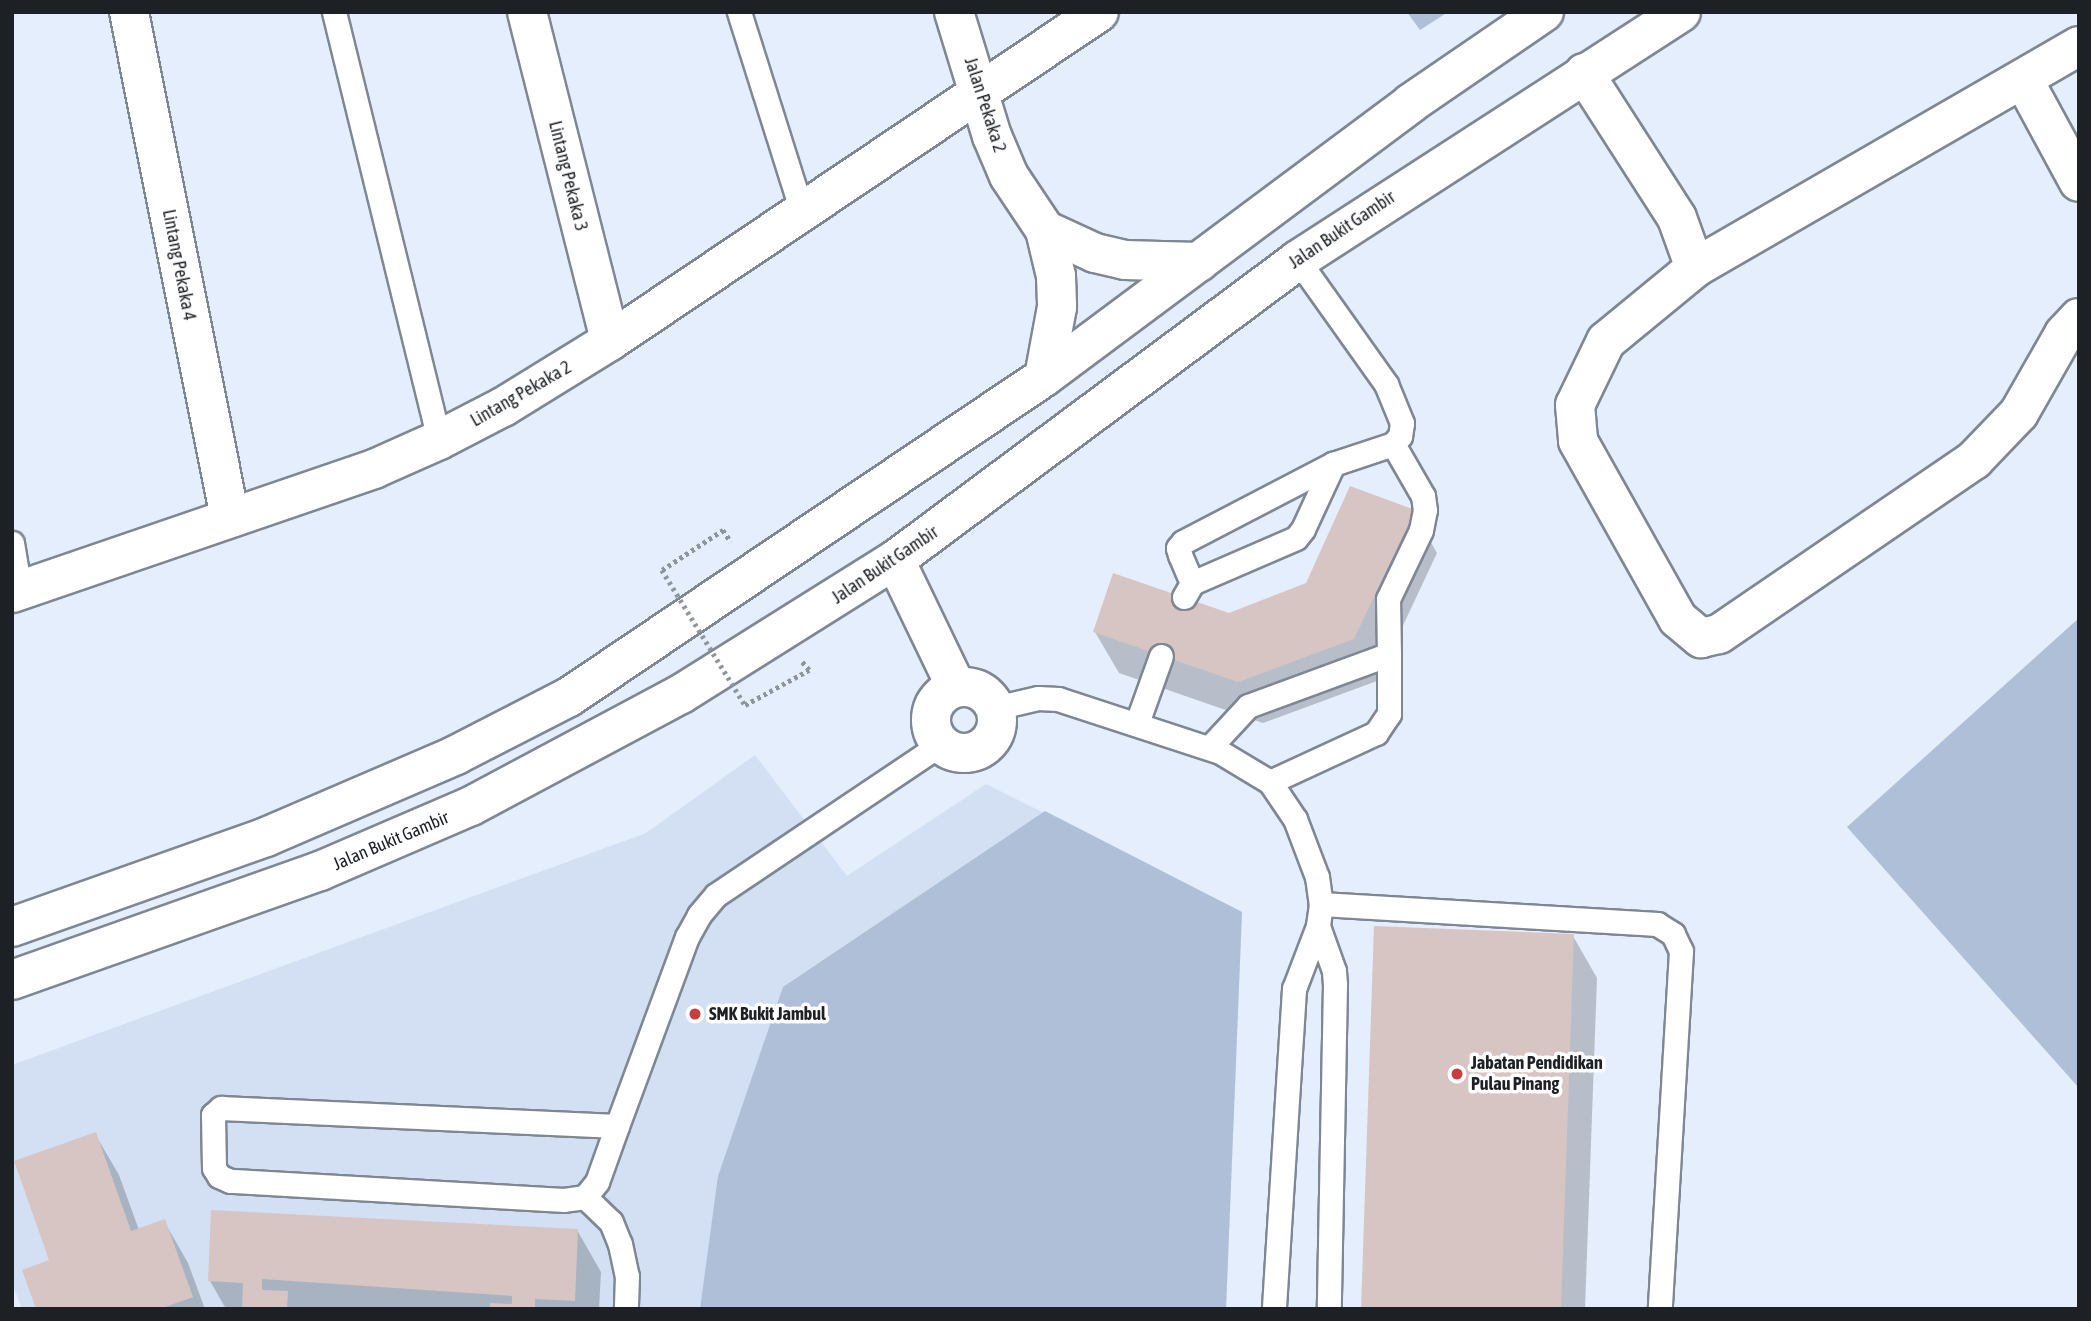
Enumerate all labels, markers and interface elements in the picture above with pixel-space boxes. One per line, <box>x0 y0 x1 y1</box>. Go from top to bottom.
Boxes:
street label: Jalan Pekaka 2 <box>959 55 1011 155</box>
street label: Lintang Pekaka 3 <box>544 119 592 233</box>
street label: Jalan Bukit Gambir <box>1285 186 1399 274</box>
street label: Lintang Pekaka 4 <box>158 208 200 322</box>
street label: Lintang Pekaka 2 <box>467 356 575 432</box>
street label: Jalan Bukit Gambir <box>828 521 942 609</box>
street label: Jalan Bukit Gambir <box>330 807 452 875</box>
place label: SMK Bukit Jambul <box>709 1003 826 1025</box>
marker: SMK Bukit Jambul <box>687 1006 703 1022</box>
place label: Jabatan Pendidikan Pulau Pinang <box>1471 1053 1603 1096</box>
marker: Jabatan Pendidikan Pulau Pinang <box>1449 1066 1465 1082</box>

